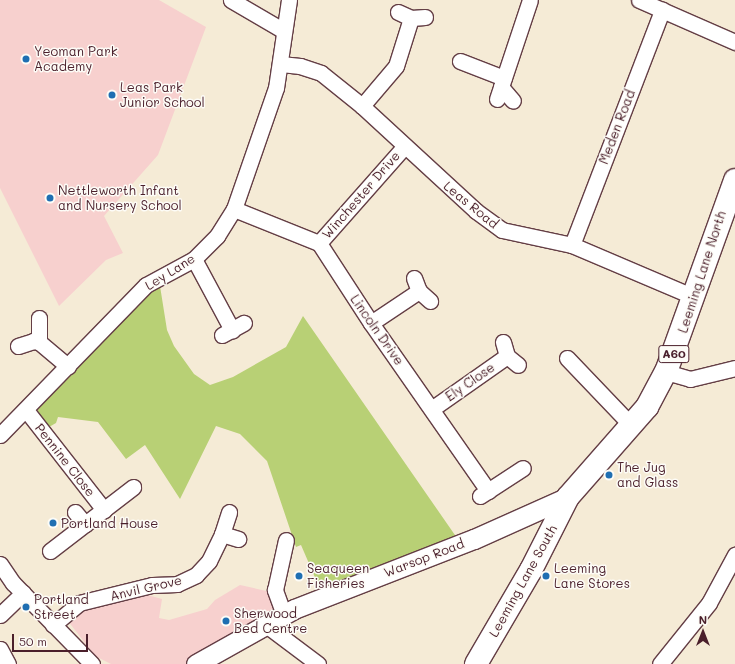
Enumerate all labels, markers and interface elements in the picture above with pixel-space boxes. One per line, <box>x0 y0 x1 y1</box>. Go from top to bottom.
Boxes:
place label: Yeoman Park Academy <box>34 44 118 75</box>
marker: Yeoman Park Academy <box>21 54 31 64</box>
place label: Leas Park Junior School <box>120 80 205 111</box>
street label: Meden Road <box>596 88 638 166</box>
marker: Leas Park Junior School <box>107 90 117 100</box>
street label: Winchester Drive <box>319 148 403 242</box>
street label: Leas Road <box>441 178 501 232</box>
place label: Nettleworth Infant and Nursery School <box>58 183 182 214</box>
marker: Nettleworth Infant and Nursery School <box>45 193 55 203</box>
street label: Leeming Lane North <box>675 209 729 335</box>
street label: Ley Lane <box>142 251 198 293</box>
street label: Lincoln Drive <box>347 292 407 368</box>
road number: A60 <box>658 344 690 364</box>
street label: Ely Close <box>442 359 498 405</box>
street label: Pennine Close <box>32 420 98 500</box>
place label: The Jug and Glass <box>617 460 678 491</box>
marker: The Jug and Glass <box>604 470 614 480</box>
place label: Portland House <box>61 515 158 531</box>
marker: Portland House <box>48 518 58 528</box>
street label: Leeming Lane South <box>486 522 560 640</box>
street label: Warsop Road <box>382 536 466 580</box>
place label: Seaqueen Fisheries <box>307 561 369 592</box>
place label: Leeming Lane Stores <box>554 561 630 592</box>
marker: Seaqueen Fisheries <box>294 571 304 581</box>
marker: Leeming Lane Stores <box>541 571 551 581</box>
street label: Anvil Grove <box>109 572 183 604</box>
place label: Portland Street <box>34 592 89 623</box>
marker: Portland Street <box>21 602 31 612</box>
place label: Sherwood Bed Centre <box>234 606 307 637</box>
north arrow <box>683 612 723 652</box>
text: N <box>699 612 707 627</box>
marker: Sherwood Bed Centre <box>221 616 231 626</box>
scale bar <box>14 626 90 652</box>
text: 50 m <box>19 633 47 649</box>

